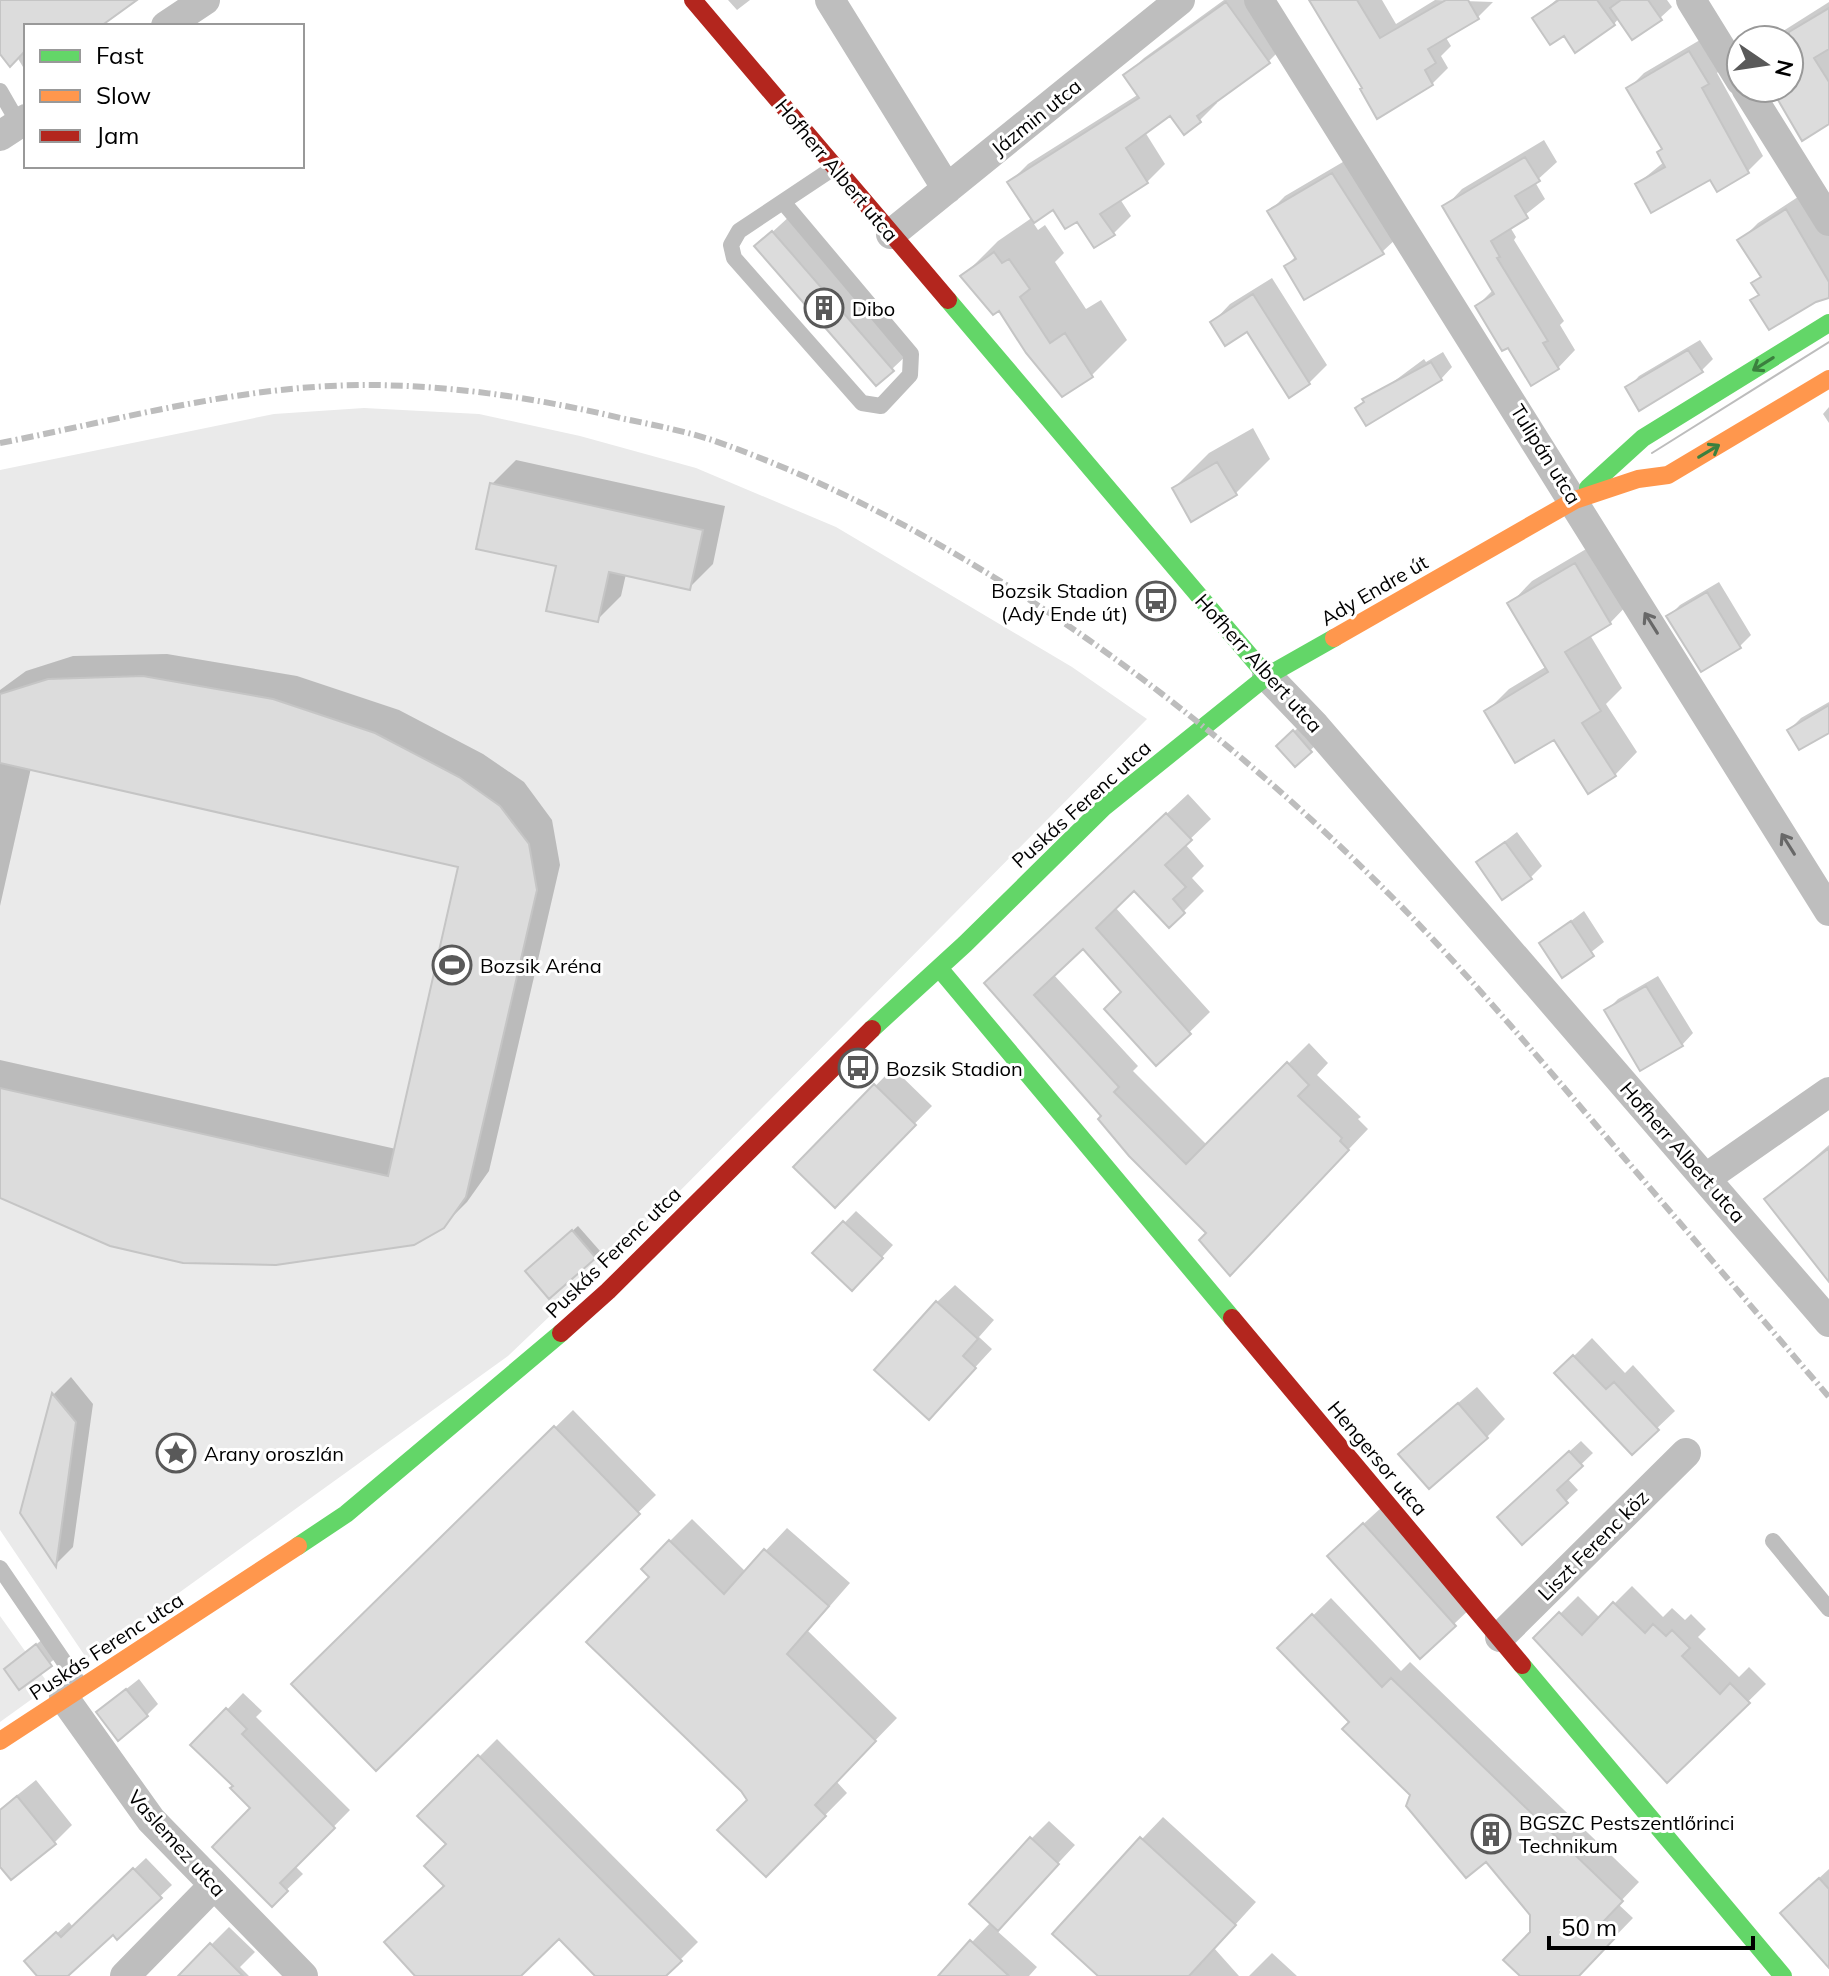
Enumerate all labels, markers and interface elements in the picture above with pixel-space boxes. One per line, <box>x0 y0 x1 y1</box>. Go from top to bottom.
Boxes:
legend <box>24 24 304 168</box>
north arrow <box>1725 24 1805 104</box>
text: Fast <box>96 40 144 70</box>
text: N <box>1769 57 1800 80</box>
street label: Jázmin utca <box>986 73 1086 161</box>
text: Slow <box>96 80 151 110</box>
street label: Hofherr Albert utca <box>770 94 904 246</box>
text: Jam <box>96 120 139 150</box>
building icon: Dibo <box>803 287 845 329</box>
place label: Dibo <box>852 296 895 321</box>
one-way arrow <box>1752 355 1774 372</box>
street label: Tulipán utca <box>1505 400 1587 508</box>
one-way arrow <box>1697 443 1720 459</box>
street label: Ady Endre út <box>1316 549 1432 631</box>
place label: Bozsik Stadion (Ady Ende út) <box>991 578 1128 626</box>
bus stop icon: Bozsik Stadion (Ady Ende út) <box>1135 580 1177 622</box>
street label: Hofherr Albert utca <box>1190 588 1328 738</box>
one-way arrow <box>1642 612 1658 635</box>
street label: Puskás Ferenc utca <box>1006 735 1156 873</box>
one-way arrow <box>1780 833 1796 856</box>
sports icon: Bozsik Aréna <box>431 944 473 986</box>
place label: Bozsik Aréna <box>480 953 602 978</box>
bus stop icon: Bozsik Stadion <box>837 1047 879 1089</box>
place label: Bozsik Stadion <box>886 1056 1023 1081</box>
street label: Hofherr Albert utca <box>1615 1076 1751 1228</box>
street label: Puskás Ferenc utca <box>540 1181 686 1323</box>
street label: Hengersor utca <box>1323 1396 1433 1520</box>
place icon: Arany oroszlán <box>155 1432 197 1474</box>
place label: Arany oroszlán <box>204 1441 344 1466</box>
street label: Liszt Ferenc köz <box>1532 1484 1654 1606</box>
street label: Puskás Ferenc utca <box>24 1587 188 1705</box>
street label: Vaslemez utca <box>123 1785 231 1901</box>
place label: BGSZC Pestszentlőrinci Technikum <box>1519 1810 1735 1858</box>
building icon: BGSZC Pestszentlőrinci Technikum <box>1470 1813 1512 1855</box>
scale bar <box>1549 1900 1753 1950</box>
text: 50 m <box>1561 1912 1617 1942</box>

